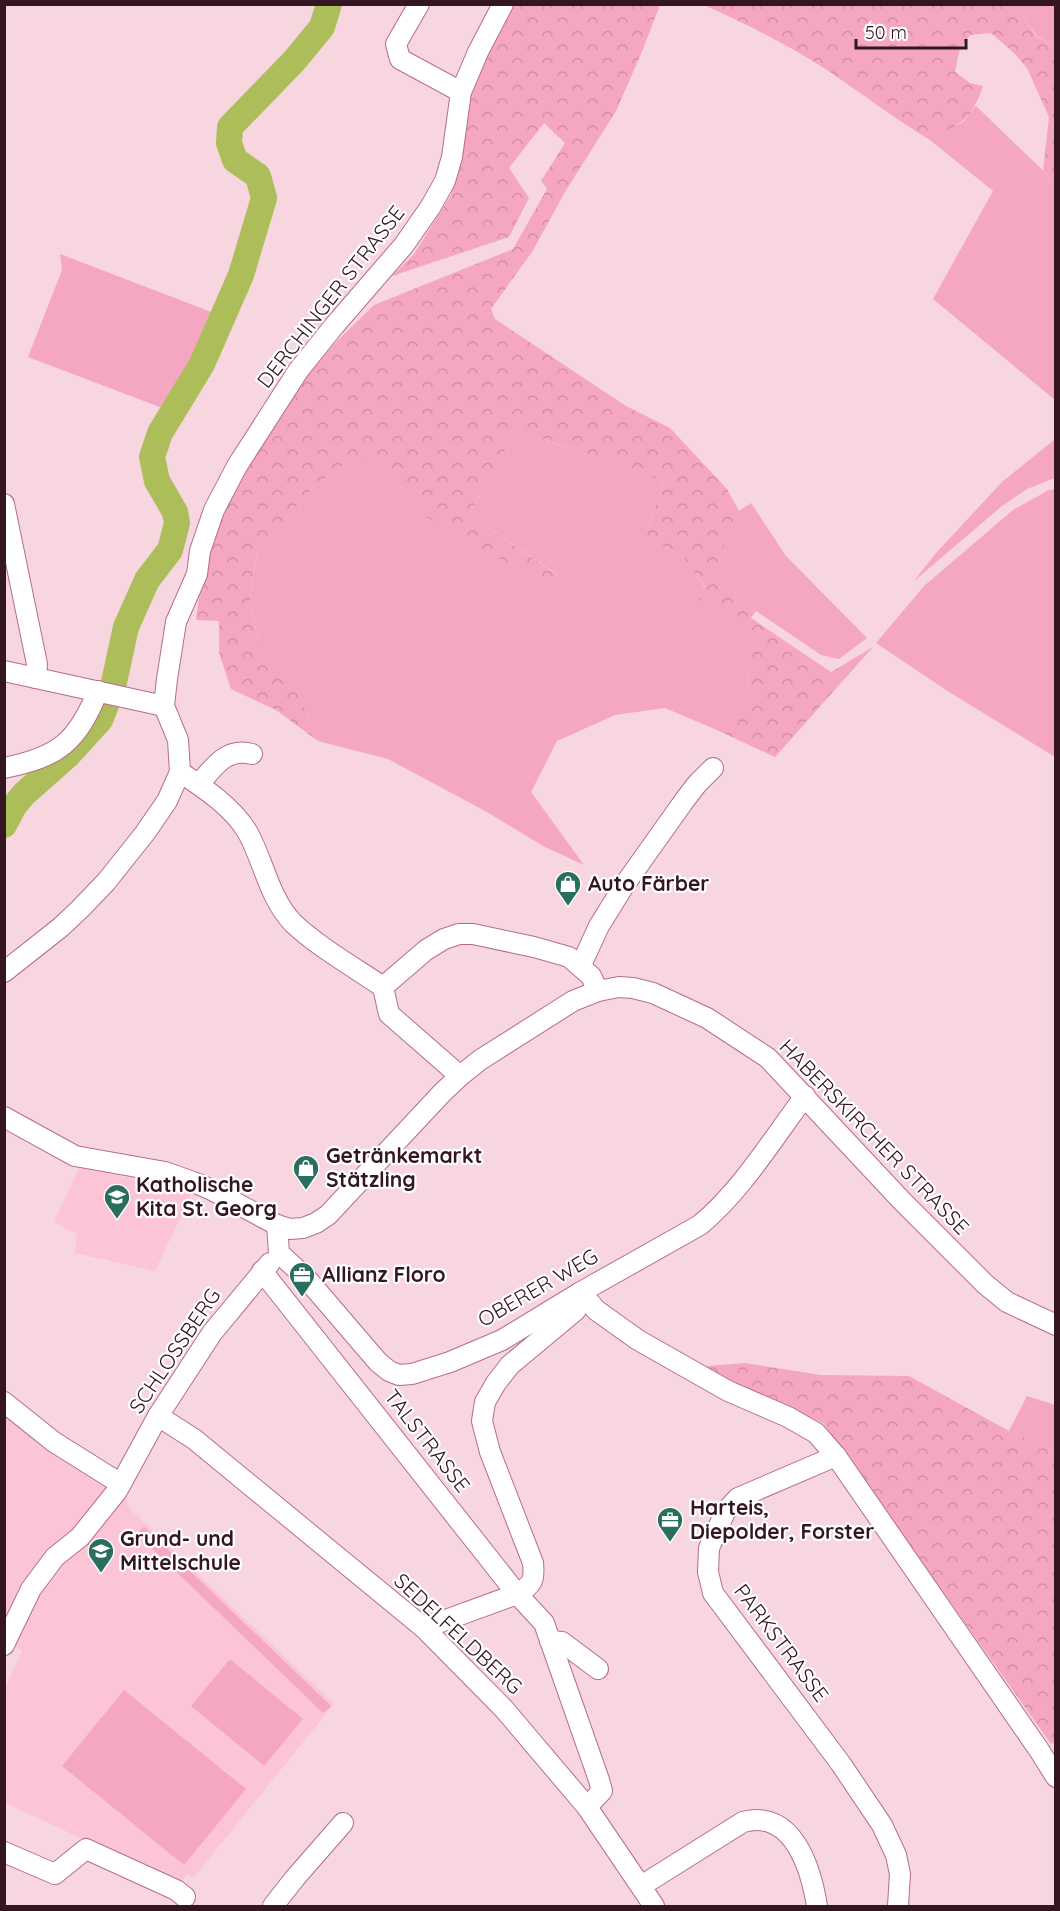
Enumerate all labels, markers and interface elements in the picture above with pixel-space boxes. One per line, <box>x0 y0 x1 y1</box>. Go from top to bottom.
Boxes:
scale bar <box>856 12 966 50</box>
text: 50 m <box>865 21 907 44</box>
street label: DERCHINGER STRASSE <box>251 200 409 393</box>
shop icon: Auto Färber <box>553 869 583 907</box>
place label: Auto Färber <box>588 870 709 896</box>
street label: HABERSKIRCHER STRASSE <box>774 1033 975 1239</box>
place label: Getränkemarkt Stätzling <box>326 1142 482 1192</box>
shop icon: Getränkemarkt Stätzling <box>291 1153 321 1191</box>
place label: Katholische Kita St. Georg <box>136 1171 277 1221</box>
school or university icon: Katholische Kita St. Georg <box>102 1182 132 1220</box>
street label: OBERER WEG <box>473 1242 602 1332</box>
office icon: Allianz Floro <box>287 1260 317 1298</box>
place label: Allianz Floro <box>322 1261 446 1287</box>
street label: SCHLOSSBERG <box>123 1283 226 1418</box>
street label: TALSTRASSE <box>379 1383 476 1497</box>
place label: Harteis, Diepolder, Forster <box>690 1494 874 1544</box>
office icon: Harteis, Diepolder, Forster <box>655 1505 685 1543</box>
place label: Grund- und Mittelschule <box>120 1525 241 1575</box>
school or university icon: Grund- und Mittelschule <box>86 1536 116 1574</box>
street label: SEDELFELDBERG <box>389 1567 528 1699</box>
street label: PARKSTRASSE <box>729 1578 835 1707</box>

